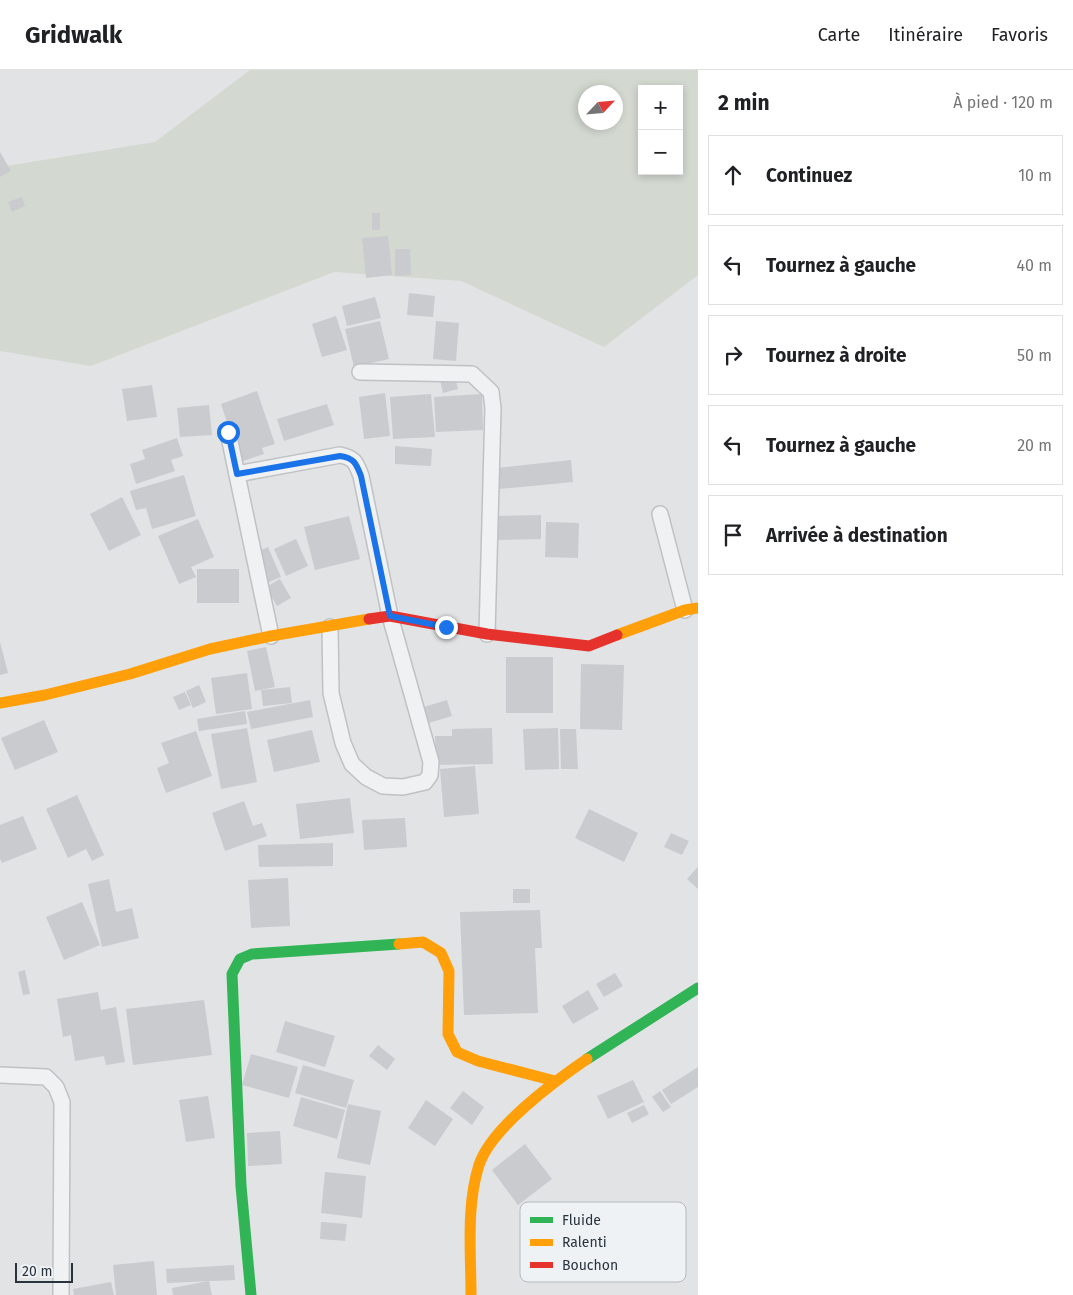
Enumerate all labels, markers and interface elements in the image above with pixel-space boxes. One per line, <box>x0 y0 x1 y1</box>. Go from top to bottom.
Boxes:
text: Gridwalk <box>25 21 122 49</box>
text: Carte <box>818 24 860 46</box>
text: Itinéraire <box>888 24 963 46</box>
text: Favoris <box>991 24 1048 46</box>
north arrow <box>578 85 623 130</box>
map controls <box>638 85 683 175</box>
button: + <box>638 85 683 130</box>
text: 2 min <box>718 90 770 116</box>
text: À pied · 120 m <box>953 93 1053 112</box>
button: − <box>638 130 683 175</box>
icon: ahead <box>719 161 747 189</box>
text: Continuez <box>766 164 852 187</box>
text: 10 m <box>1018 166 1052 185</box>
icon: left <box>719 251 747 279</box>
text: Tournez à gauche <box>766 254 916 277</box>
text: 40 m <box>1017 256 1052 275</box>
icon: right <box>719 341 747 369</box>
text: Tournez à droite <box>766 344 907 367</box>
text: 50 m <box>1017 346 1052 365</box>
route start <box>217 421 240 444</box>
icon: left <box>719 431 747 459</box>
text: Tournez à gauche <box>766 434 916 457</box>
text: 20 m <box>1017 436 1052 455</box>
icon: arrive <box>719 521 747 549</box>
text: Arrivée à destination <box>766 524 948 547</box>
route end <box>435 616 458 639</box>
legend <box>520 1202 686 1282</box>
text: Fluide <box>562 1212 601 1229</box>
text: Ralenti <box>562 1234 607 1251</box>
text: Bouchon <box>562 1257 618 1274</box>
scale bar <box>15 1260 72 1283</box>
text: 20 m <box>22 1263 52 1280</box>

